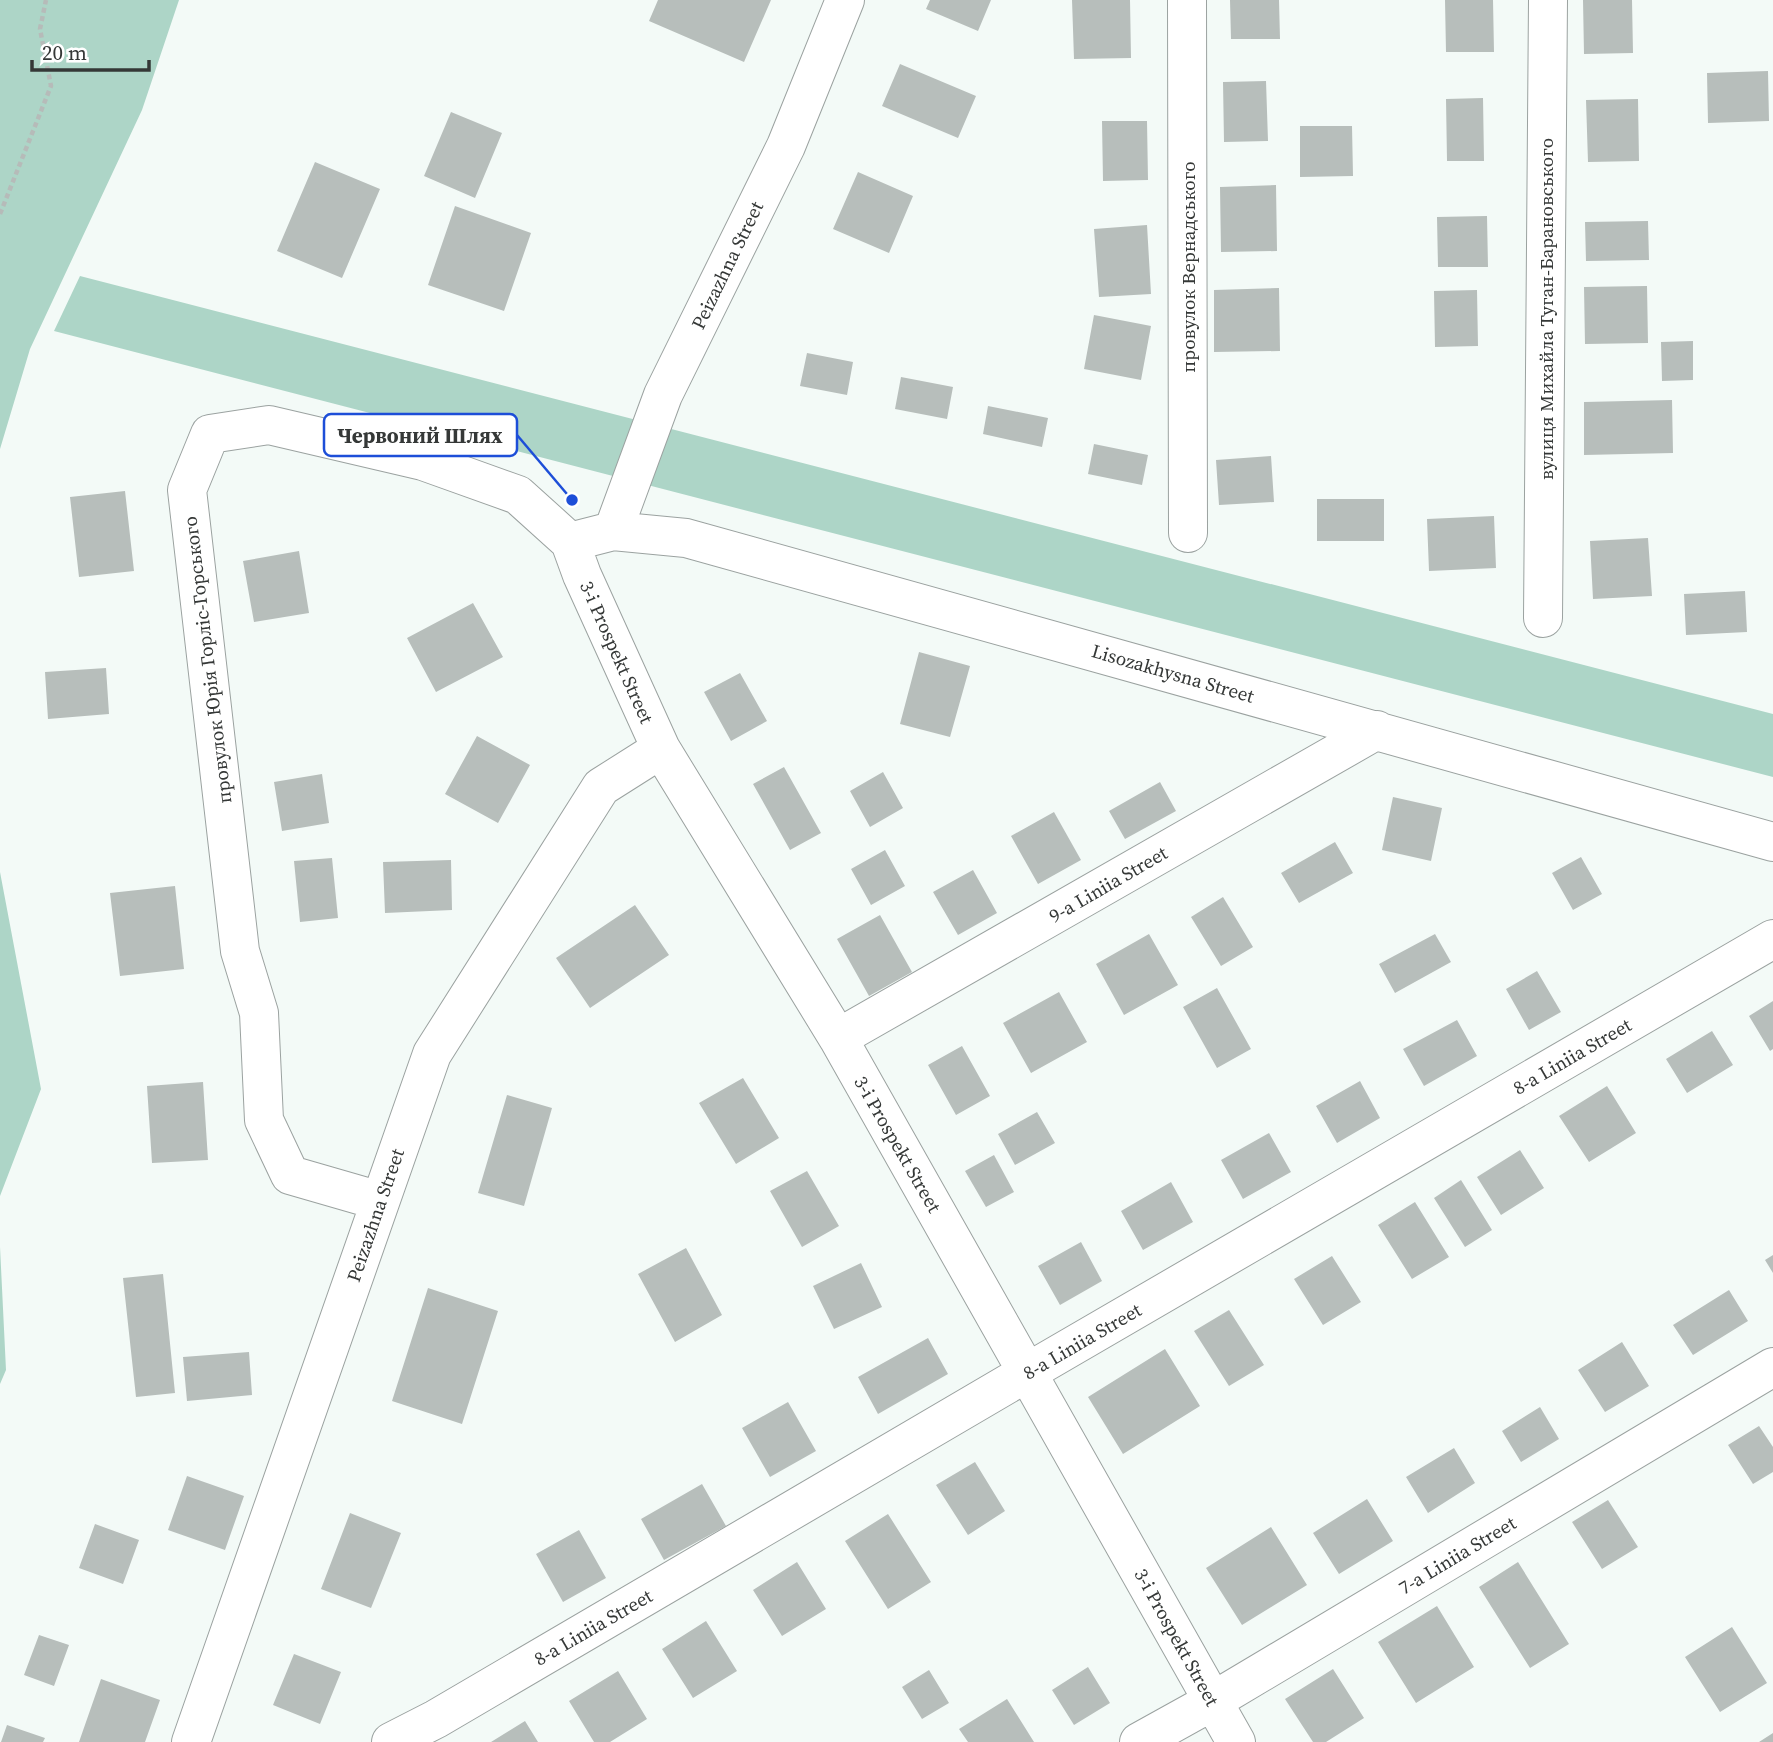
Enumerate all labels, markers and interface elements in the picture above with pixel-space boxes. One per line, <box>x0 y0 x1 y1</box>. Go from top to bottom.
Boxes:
scale bar <box>32 28 149 72</box>
text: 20 m <box>42 38 87 67</box>
street label: вулиця Михайла Туган-Барановського <box>1533 138 1559 480</box>
street label: провулок Вернадського <box>1175 161 1201 373</box>
street label: Peizazhna Street <box>685 196 770 333</box>
callout: Червоний Шлях <box>324 414 517 456</box>
text: Червоний Шлях <box>337 421 503 450</box>
street label: провулок Юрія Горліс-Горського <box>176 515 238 805</box>
street label: 3-i Prospekt Street <box>574 577 660 728</box>
street label: Lisozakhysna Street <box>1089 637 1258 709</box>
street label: 9-a Liniia Street <box>1044 839 1173 928</box>
street label: 8-a Liniia Street <box>1508 1011 1637 1100</box>
street label: 3-i Prospekt Street <box>848 1071 948 1218</box>
street label: Peizazhna Street <box>340 1144 410 1285</box>
street label: 8-a Liniia Street <box>1018 1296 1147 1385</box>
street label: 7-a Liniia Street <box>1393 1509 1521 1600</box>
street label: 3-i Prospekt Street <box>1128 1564 1226 1711</box>
street label: 8-a Liniia Street <box>529 1582 658 1671</box>

